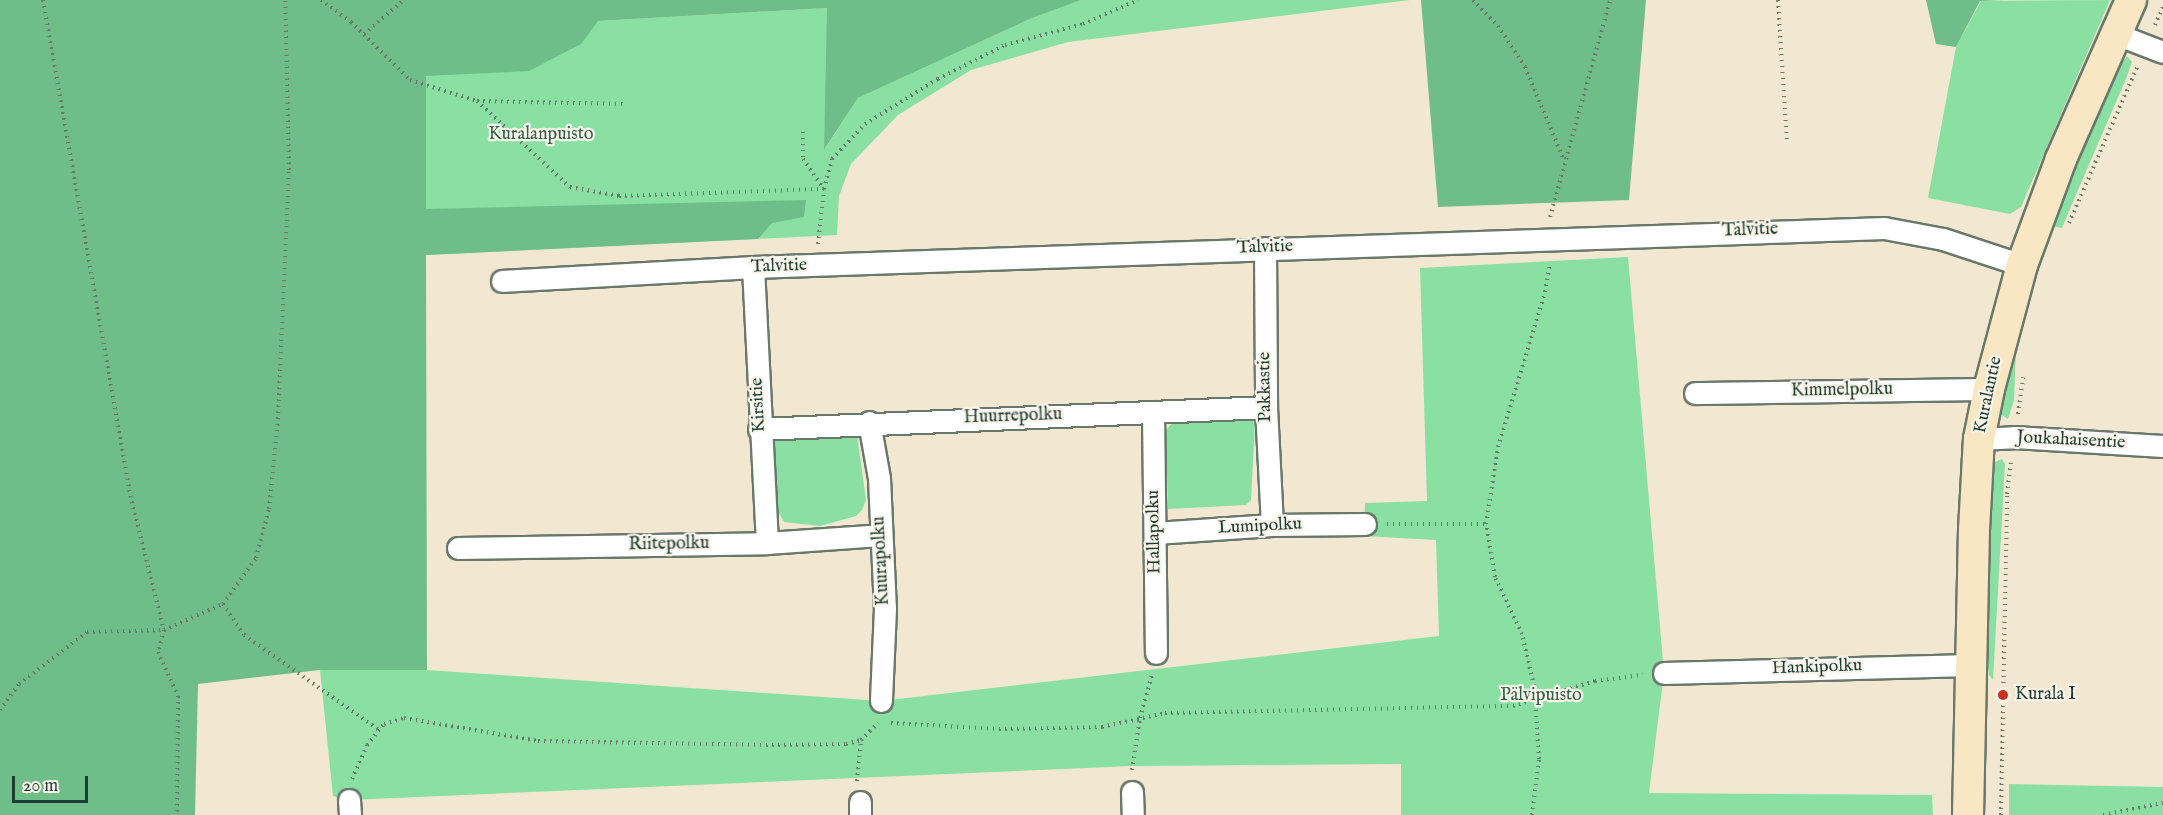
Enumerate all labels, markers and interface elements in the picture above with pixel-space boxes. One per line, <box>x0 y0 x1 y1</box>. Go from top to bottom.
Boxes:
park label: Kuralanpuisto <box>489 124 593 146</box>
street label: Talvitie <box>1722 219 1778 243</box>
street label: Talvitie <box>1237 236 1293 260</box>
street label: Talvitie <box>751 255 807 279</box>
street label: Pakkastie <box>1255 352 1277 422</box>
street label: Kuralantie <box>1970 355 2008 435</box>
street label: Kirsitie <box>747 377 771 433</box>
street label: Kimmelpolku <box>1791 379 1893 403</box>
street label: Huurrepolku <box>963 404 1063 430</box>
street label: Joukahaisentie <box>2016 427 2126 455</box>
street label: Hallapolku <box>1143 490 1167 574</box>
street label: Lumipolku <box>1217 514 1303 540</box>
street label: Kuurapolku <box>869 516 895 606</box>
street label: Riitepolku <box>628 533 710 557</box>
street label: Hankipolku <box>1771 656 1863 680</box>
place label: Kurala I <box>2015 684 2076 706</box>
park label: Pälvipuisto <box>1500 685 1582 707</box>
marker: Kurala I <box>1996 688 2010 702</box>
scale bar <box>15 764 92 802</box>
text: 20 m <box>23 775 58 798</box>

